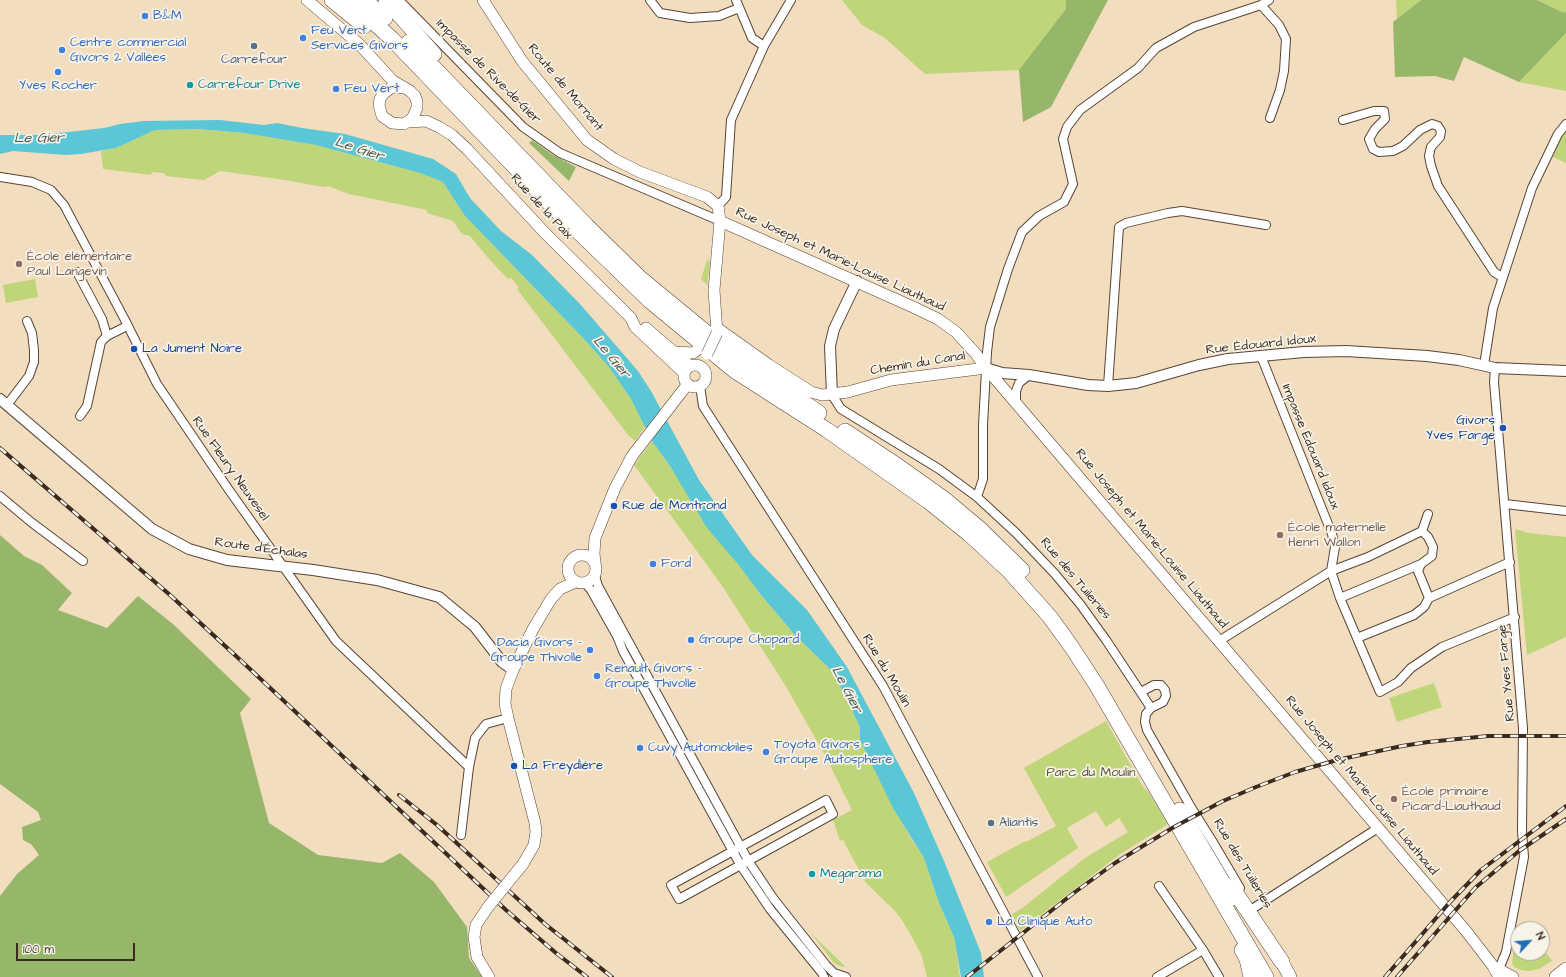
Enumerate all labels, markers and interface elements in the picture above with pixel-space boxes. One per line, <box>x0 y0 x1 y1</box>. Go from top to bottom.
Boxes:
place label: B&M <box>153 8 182 24</box>
marker: B&M <box>140 11 150 21</box>
street label: Impasse de Rive-de-Gier <box>432 16 544 128</box>
place label: Feu Vert Services Givors <box>311 23 408 54</box>
marker: Feu Vert Services Givors <box>298 33 308 43</box>
place label: Centre commercial Givors 2 Vallées <box>70 35 186 66</box>
marker: Carrefour <box>249 41 259 51</box>
street label: Route de Mornant <box>524 41 606 135</box>
marker: Centre commercial Givors 2 Vallées <box>57 45 67 55</box>
place label: Carrefour <box>221 52 287 68</box>
marker: Yves Rocher <box>53 67 63 77</box>
place label: Carrefour Drive <box>198 77 301 93</box>
place label: Yves Rocher <box>19 78 97 94</box>
marker: Carrefour Drive <box>185 80 195 90</box>
place label: Feu Vert <box>344 81 399 97</box>
marker: Feu Vert <box>331 84 341 94</box>
water label: Le Gier <box>14 130 64 148</box>
water label: Le Gier <box>333 134 385 166</box>
street label: Rue de la Paix <box>507 171 575 243</box>
street label: Rue Joseph et Marie-Louise Liauthaud <box>733 204 947 316</box>
place label: École élémentaire Paul Langevin <box>27 249 132 280</box>
marker: École élémentaire Paul Langevin <box>14 259 24 269</box>
street label: Rue Édouard Idoux <box>1205 331 1317 359</box>
water label: Le Gier <box>589 333 633 383</box>
place label: La Jument Noire <box>142 341 242 357</box>
marker: La Jument Noire <box>129 344 139 354</box>
street label: Chemin du Canal <box>869 349 967 379</box>
street label: Impasse Édouard Idoux <box>1278 382 1342 512</box>
place label: Givors Yves Farge <box>1426 413 1495 444</box>
street label: Rue Fleury Neuvesel <box>188 414 272 524</box>
marker: Givors Yves Farge <box>1498 423 1508 433</box>
street label: Rue Joseph et Marie-Louise Liauthaud <box>1071 446 1231 632</box>
place label: Rue de Montrond <box>622 498 726 514</box>
marker: Rue de Montrond <box>609 501 619 511</box>
place label: École maternelle Henri Wallon <box>1288 520 1386 551</box>
marker: École maternelle Henri Wallon <box>1275 530 1285 540</box>
street label: Route d'Échalas <box>214 535 308 563</box>
street label: Rue des Tuileries <box>1036 535 1114 623</box>
place label: Ford <box>661 556 691 572</box>
marker: Ford <box>648 559 658 569</box>
street label: Rue Yves Farge <box>1495 624 1519 722</box>
place label: Groupe Chopard <box>699 632 799 648</box>
street label: Rue du Moulin <box>858 632 914 710</box>
place label: Dacia Givors - Groupe Thivolle <box>491 635 582 666</box>
marker: Groupe Chopard <box>686 635 696 645</box>
marker: Dacia Givors - Groupe Thivolle <box>585 645 595 655</box>
place label: Renault Givors - Groupe Thivolle <box>605 661 701 692</box>
water label: Le Gier <box>827 664 865 716</box>
marker: Renault Givors - Groupe Thivolle <box>592 671 602 681</box>
street label: Rue Joseph et Marie-Louise Liauthaud <box>1281 693 1441 879</box>
place label: Toyota Givors - Groupe Autosphere <box>774 737 892 768</box>
place label: Cuvy Automobiles <box>648 740 753 756</box>
marker: Cuvy Automobiles <box>635 743 645 753</box>
marker: Toyota Givors - Groupe Autosphere <box>761 747 771 757</box>
place label: La Freydière <box>522 758 603 774</box>
marker: La Freydière <box>509 761 519 771</box>
park label: Parc du Moulin <box>1046 765 1136 781</box>
place label: École primaire Picard-Liauthaud <box>1402 784 1501 815</box>
marker: École primaire Picard-Liauthaud <box>1389 794 1399 804</box>
place label: Aliantis <box>999 815 1038 831</box>
street label: Rue des Tuileries <box>1209 816 1275 912</box>
marker: Aliantis <box>986 818 996 828</box>
place label: Megarama <box>820 866 882 882</box>
marker: Megarama <box>807 869 817 879</box>
place label: La Clinique Auto <box>997 914 1093 930</box>
marker: La Clinique Auto <box>984 917 994 927</box>
north arrow <box>1510 921 1550 961</box>
text: N <box>1532 930 1549 942</box>
scale bar <box>18 935 137 961</box>
text: 100 m <box>23 941 54 958</box>

